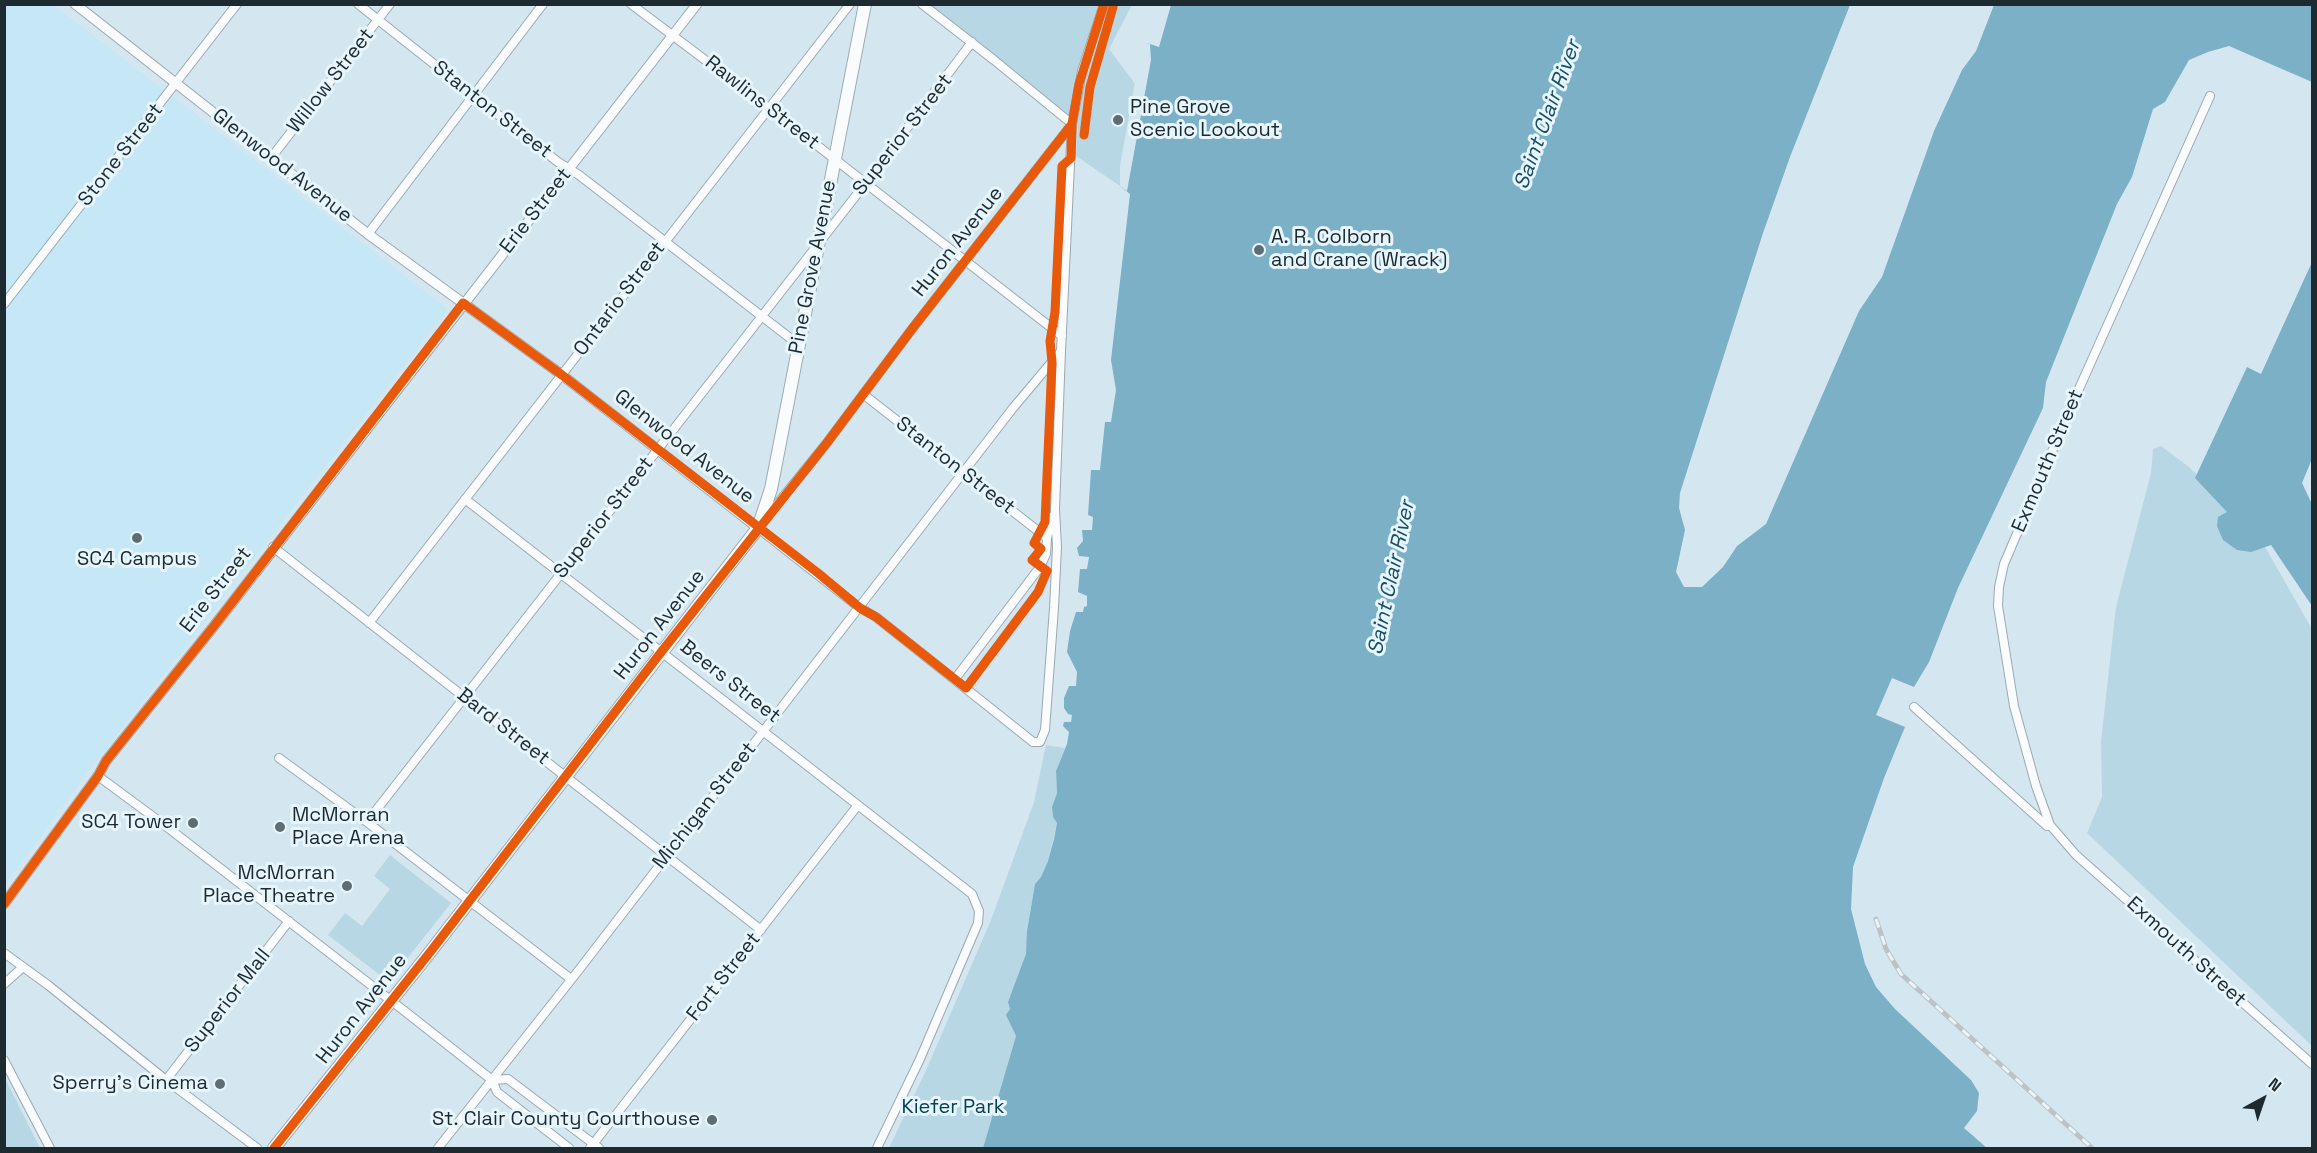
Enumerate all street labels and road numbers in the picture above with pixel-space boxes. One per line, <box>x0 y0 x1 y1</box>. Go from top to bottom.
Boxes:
street label: Willow Street <box>283 24 379 138</box>
street label: Rawlins Street <box>700 51 824 155</box>
street label: Stanton Street <box>428 56 556 164</box>
street label: Superior Street <box>848 69 958 201</box>
street label: Stone Street <box>73 99 169 211</box>
street label: Glenwood Avenue <box>207 104 357 228</box>
street label: Erie Street <box>495 163 577 259</box>
street label: Pine Grove Avenue <box>784 178 842 356</box>
street label: Huron Avenue <box>908 182 1008 302</box>
street label: Ontario Street <box>569 237 671 361</box>
street label: Glenwood Avenue <box>609 385 759 509</box>
street label: Exmouth Street <box>2007 386 2089 536</box>
street label: Stanton Street <box>891 412 1019 520</box>
street label: Superior Street <box>549 452 659 584</box>
street label: Erie Street <box>175 542 257 638</box>
street label: Huron Avenue <box>610 565 710 685</box>
street label: Beers Street <box>675 635 785 729</box>
street label: Bard Street <box>452 683 554 771</box>
street label: Michigan Street <box>648 738 762 874</box>
street label: Exmouth Street <box>2121 892 2251 1012</box>
street label: Fort Street <box>682 928 766 1026</box>
street label: Superior Mall <box>180 944 276 1058</box>
street label: Huron Avenue <box>312 949 412 1069</box>

